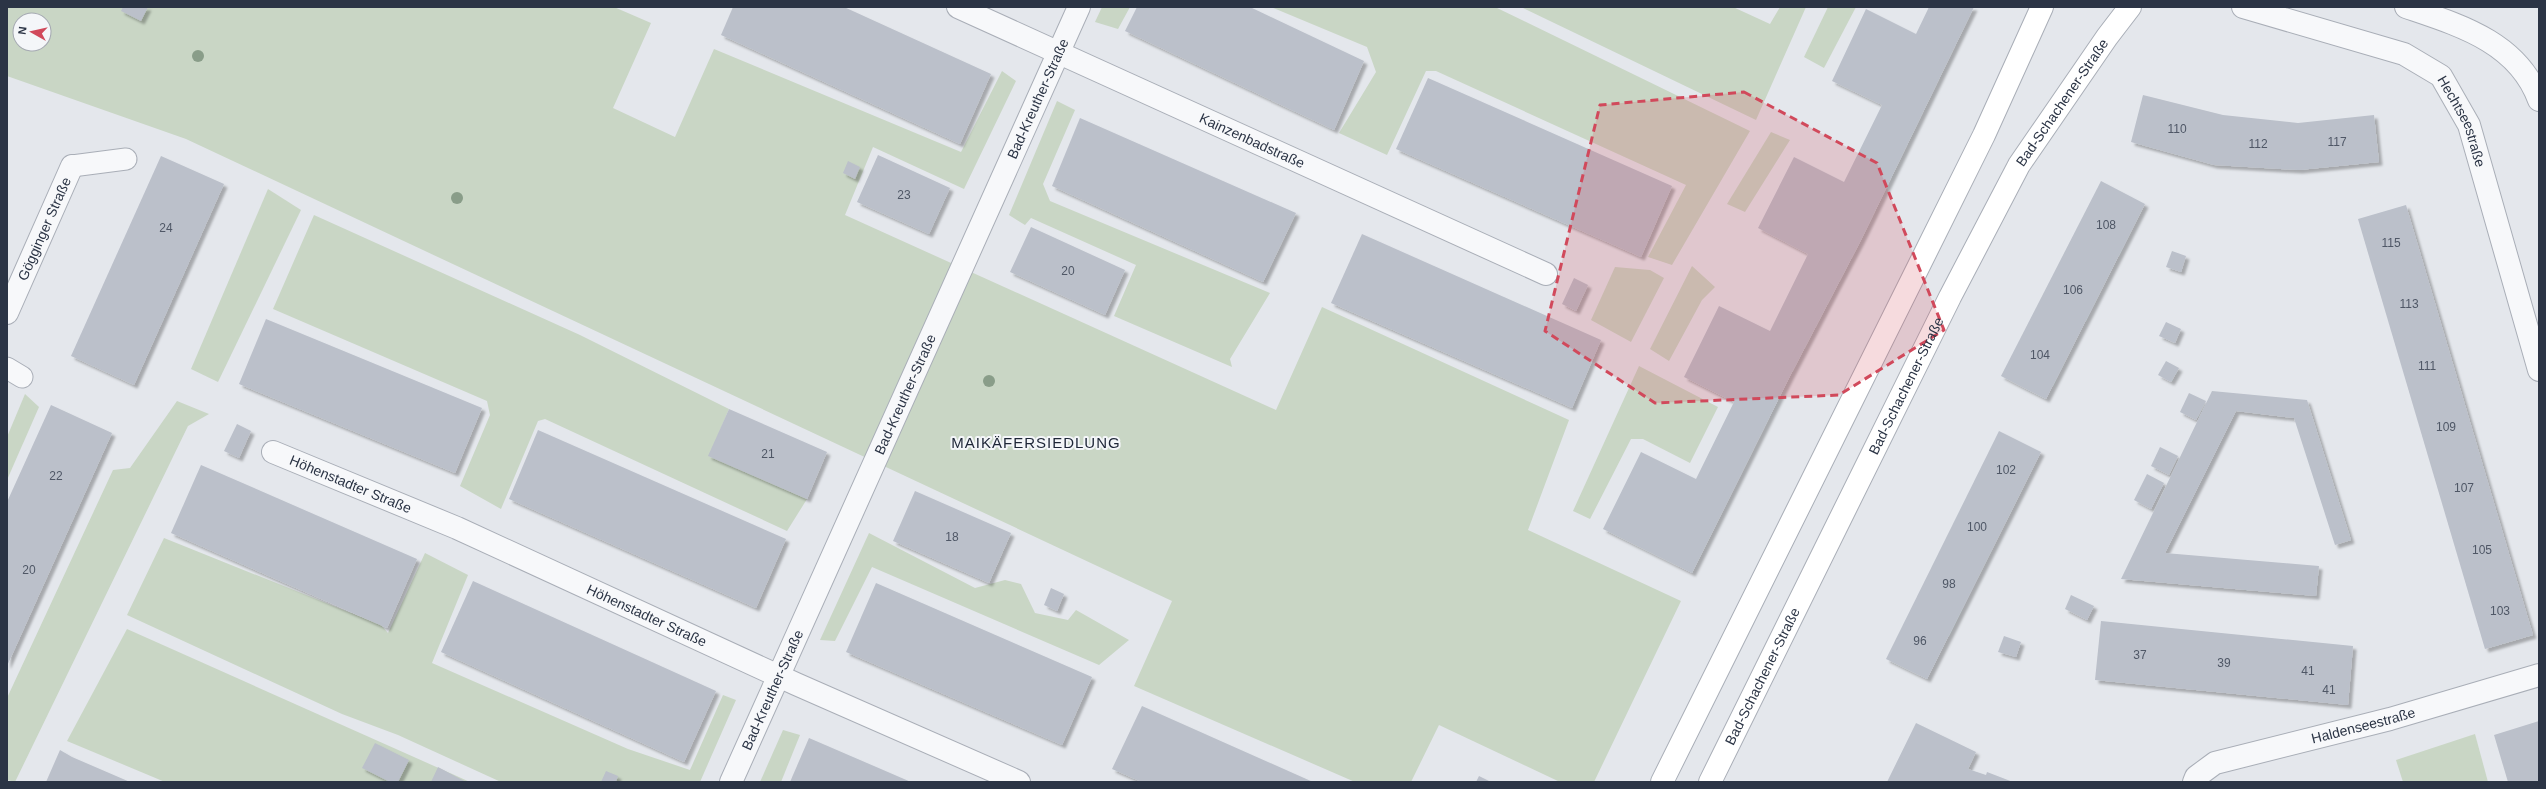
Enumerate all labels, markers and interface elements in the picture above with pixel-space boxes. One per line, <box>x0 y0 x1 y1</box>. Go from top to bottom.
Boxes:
north arrow <box>12 12 52 52</box>
text: N <box>16 26 29 35</box>
street label: Bad-Schachener-Straße <box>2013 35 2112 169</box>
street label: Bad-Kreuther-Straße <box>1004 36 1072 161</box>
street label: Hechtseestraße <box>2434 73 2489 169</box>
street label: Kainzenbadstraße <box>1197 110 1307 171</box>
house number: 110 <box>2167 122 2187 136</box>
house number: 117 <box>2327 135 2347 149</box>
house number: 112 <box>2248 137 2268 151</box>
street label: Gögginger Straße <box>14 174 74 283</box>
house number: 23 <box>897 188 911 202</box>
house number: 108 <box>2096 218 2116 232</box>
house number: 24 <box>159 221 173 235</box>
house number: 115 <box>2381 236 2401 250</box>
house number: 20 <box>1061 264 1075 278</box>
house number: 106 <box>2063 283 2083 297</box>
house number: 113 <box>2399 297 2419 311</box>
street label: Bad-Schachener-Straße <box>1865 314 1947 457</box>
street label: Bad-Kreuther-Straße <box>871 331 939 457</box>
house number: 104 <box>2030 348 2050 362</box>
house number: 111 <box>2418 359 2436 373</box>
house number: 109 <box>2436 420 2456 434</box>
district label: MAIKÄFERSIEDLUNG <box>951 434 1121 451</box>
house number: 21 <box>761 447 775 461</box>
street label: Höhenstadter Straße <box>287 452 414 516</box>
house number: 102 <box>1996 463 2016 477</box>
house number: 22 <box>49 469 63 483</box>
house number: 107 <box>2454 481 2474 495</box>
house number: 100 <box>1967 520 1987 534</box>
house number: 18 <box>945 530 959 544</box>
house number: 105 <box>2472 543 2492 557</box>
house number: 20 <box>22 563 36 577</box>
house number: 98 <box>1942 577 1956 591</box>
street label: Höhenstadter Straße <box>584 581 709 650</box>
house number: 103 <box>2490 604 2510 618</box>
street label: Bad-Schachener-Straße <box>1722 605 1803 748</box>
street label: Bad-Kreuther-Straße <box>738 627 806 752</box>
house number: 96 <box>1913 634 1927 648</box>
house number: 37 <box>2133 648 2147 662</box>
house number: 39 <box>2217 656 2231 670</box>
house number: 41 <box>2301 664 2315 678</box>
house number: 41 <box>2322 683 2336 697</box>
street label: Haldenseestraße <box>2310 704 2417 746</box>

